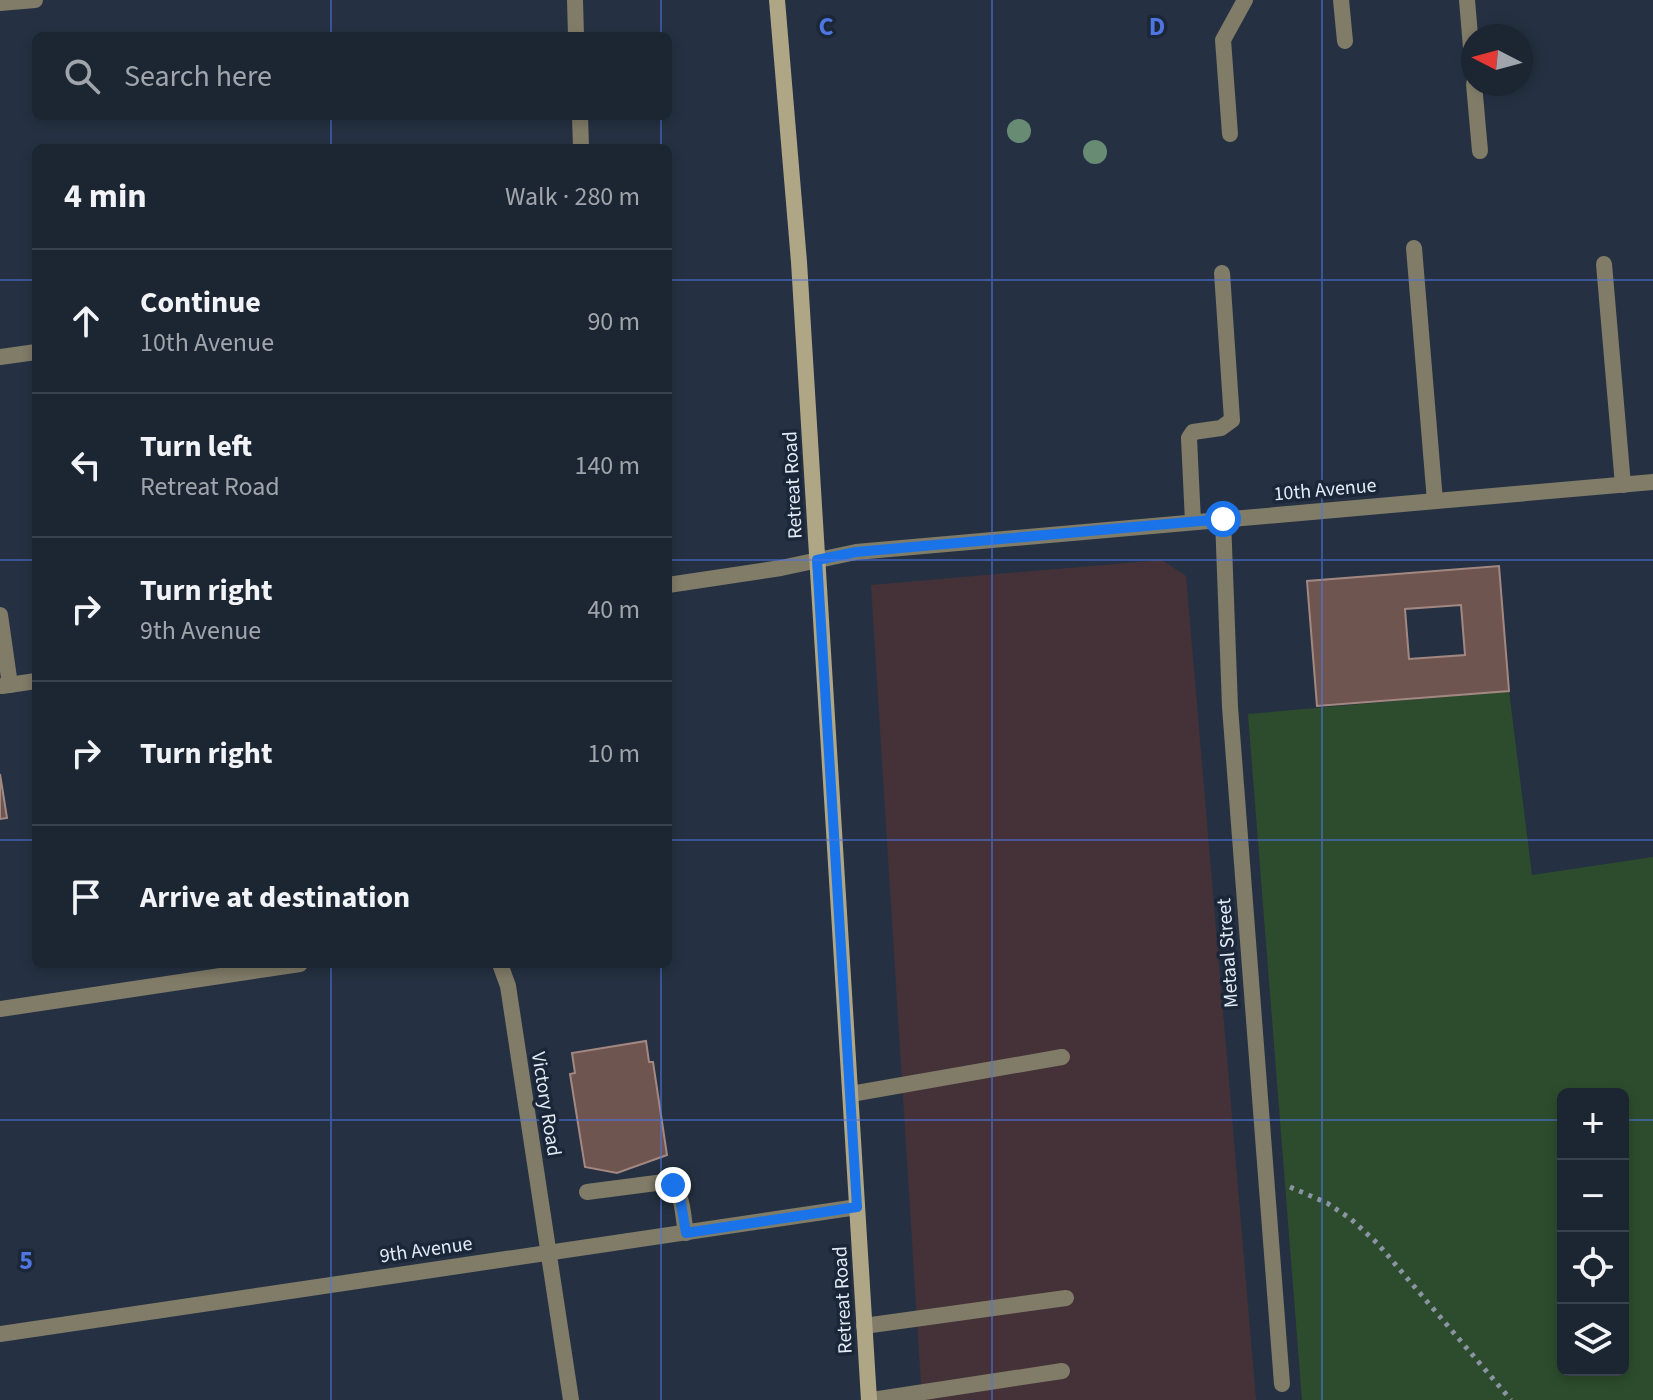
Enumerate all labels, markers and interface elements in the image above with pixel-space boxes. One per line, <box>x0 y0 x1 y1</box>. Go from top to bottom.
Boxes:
text: C <box>818 8 834 45</box>
text: D <box>1149 8 1165 45</box>
north arrow <box>1461 24 1533 96</box>
search box <box>32 32 672 120</box>
icon: search <box>60 54 104 98</box>
text: Search here <box>124 55 272 98</box>
text: 4 min <box>64 172 147 221</box>
text: Walk · 280 m <box>505 178 640 215</box>
text: Continue <box>140 281 261 324</box>
icon: ahead <box>64 299 108 343</box>
text: 90 m <box>587 303 640 340</box>
text: 10th Avenue <box>140 324 274 361</box>
text: Turn left <box>140 425 252 468</box>
street label: Retreat Road <box>776 431 810 539</box>
icon: left <box>64 443 108 487</box>
text: 140 m <box>574 447 640 484</box>
text: Retreat Road <box>140 468 280 505</box>
street label: 10th Avenue <box>1272 472 1378 508</box>
route start <box>1205 501 1241 537</box>
text: Turn right <box>140 569 272 612</box>
icon: right <box>64 587 108 631</box>
text: 40 m <box>587 591 640 628</box>
text: 9th Avenue <box>140 612 261 649</box>
icon: right <box>64 731 108 775</box>
text: Turn right <box>140 732 272 775</box>
text: 10 m <box>587 735 640 772</box>
icon: arrive <box>64 875 108 919</box>
text: Arrive at destination <box>140 876 410 919</box>
street label: Metaal Street <box>1210 897 1246 1009</box>
street label: Victory Road <box>524 1050 568 1158</box>
map controls <box>1557 1088 1629 1376</box>
button: + <box>1557 1088 1629 1160</box>
button: − <box>1557 1160 1629 1232</box>
route end <box>655 1167 691 1203</box>
street label: 9th Avenue <box>378 1230 474 1270</box>
button: locate <box>1557 1232 1629 1304</box>
text: 5 <box>19 1242 33 1279</box>
street label: Retreat Road <box>826 1246 860 1354</box>
button: layers <box>1557 1304 1629 1376</box>

